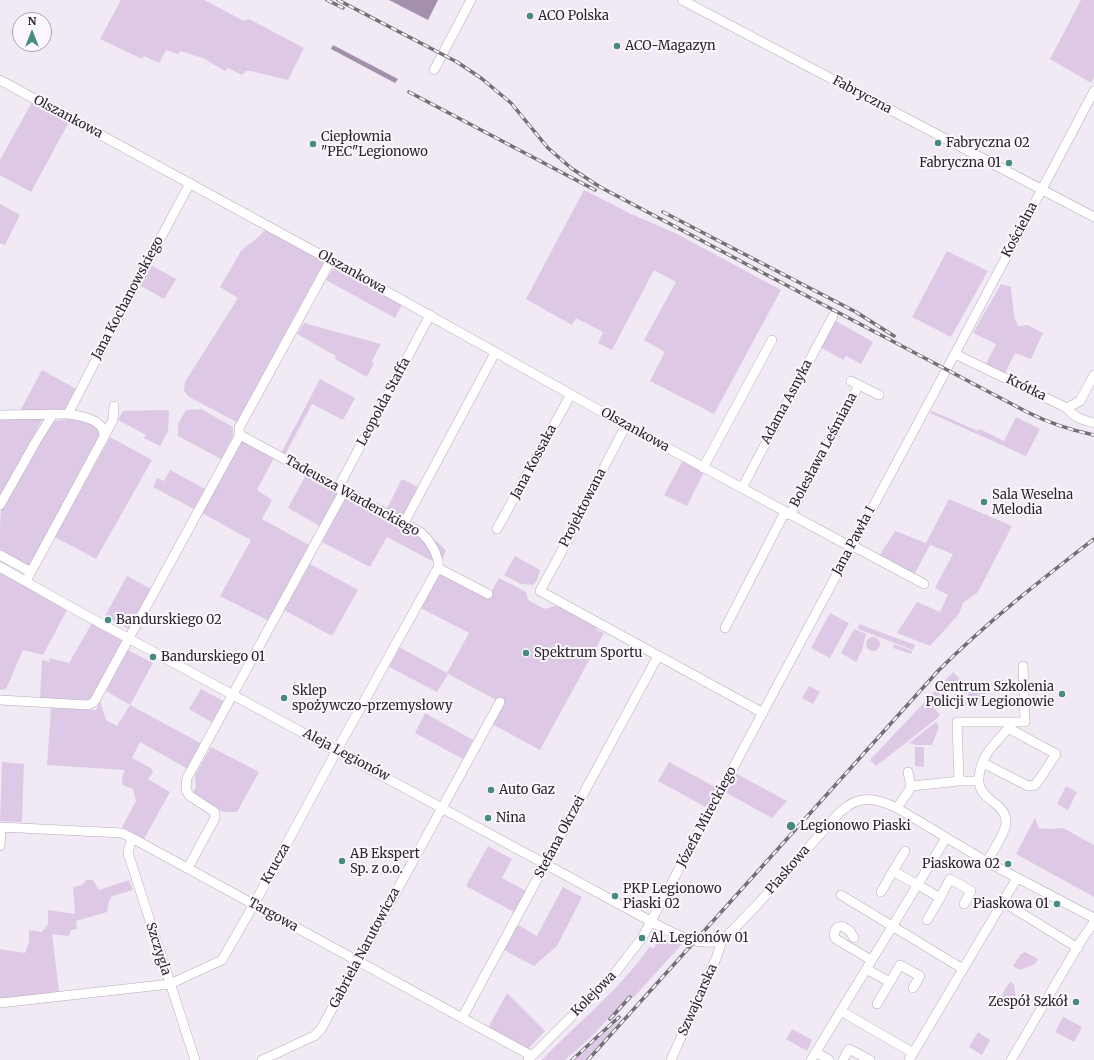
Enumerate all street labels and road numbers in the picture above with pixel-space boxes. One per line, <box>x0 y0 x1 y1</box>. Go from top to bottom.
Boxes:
street label: Fabryczna <box>830 73 894 117</box>
street label: Olszankowa <box>31 92 105 142</box>
street label: Kościelna <box>999 200 1041 260</box>
street label: Jana Kochanowskiego <box>89 234 167 362</box>
street label: Olszankowa <box>315 247 389 297</box>
street label: Leopolda Staffa <box>354 355 414 449</box>
street label: Adama Asnyka <box>758 357 816 447</box>
street label: Krótka <box>1003 372 1049 404</box>
street label: Bolesława Leśmiana <box>787 390 861 510</box>
street label: Olszankowa <box>598 405 672 455</box>
street label: Jana Kossaka <box>508 422 560 502</box>
street label: Tadeusza Wardenckiego <box>282 452 422 540</box>
street label: Projektowana <box>556 466 610 550</box>
street label: Jana Pawła I <box>829 504 879 578</box>
street label: Aleja Legionów <box>300 726 392 784</box>
street label: Józefa Mireckiego <box>674 764 740 870</box>
street label: Stefana Okrzei <box>532 793 588 881</box>
street label: Krucza <box>258 841 294 887</box>
street label: Piaskowa <box>763 843 813 897</box>
street label: Gabriela Narutowicza <box>327 885 403 1011</box>
street label: Targowa <box>245 895 301 935</box>
street label: Szczygla <box>142 921 174 977</box>
street label: Szwajcarska <box>675 962 721 1038</box>
street label: Kolejowa <box>568 968 620 1020</box>

